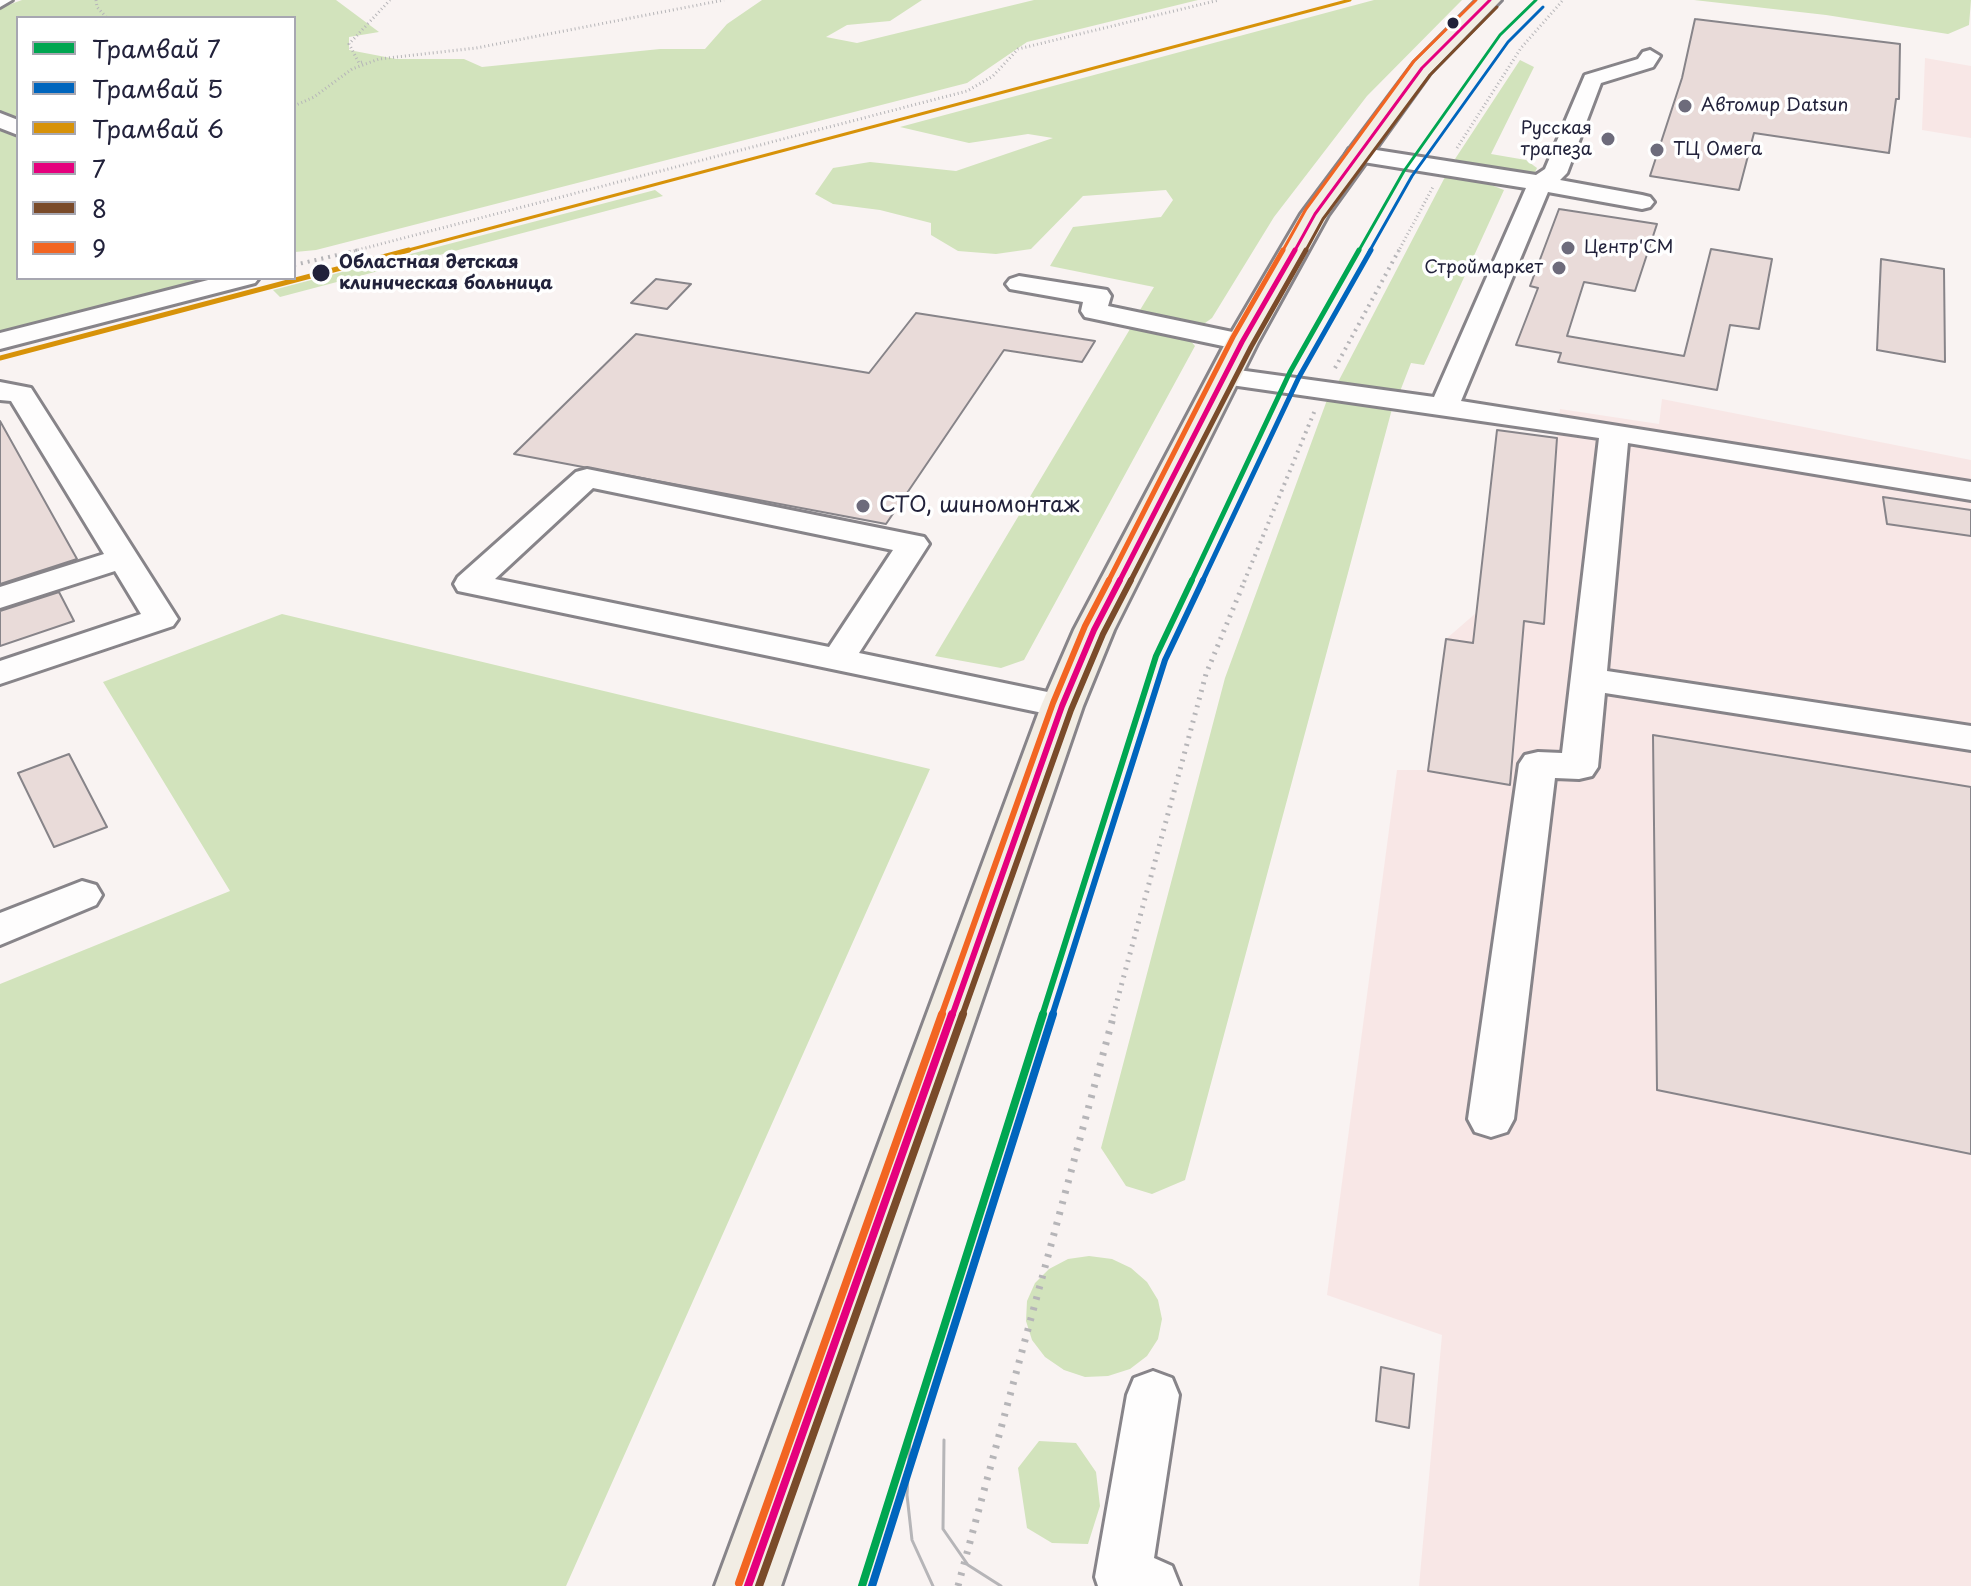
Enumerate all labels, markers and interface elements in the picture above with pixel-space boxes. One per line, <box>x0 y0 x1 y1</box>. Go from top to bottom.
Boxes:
unlabelled marker <box>1445 15 1461 31</box>
legend <box>16 16 296 280</box>
text: Трамвай 7 <box>92 30 221 66</box>
text: Трамвай 5 <box>92 70 223 106</box>
place label: Автомир Datsun <box>1701 95 1848 117</box>
marker: Автомир Datsun <box>1676 97 1694 115</box>
text: Трамвай 6 <box>92 110 224 146</box>
place label: Русская трапеза <box>1520 118 1592 160</box>
marker: Русская трапеза <box>1599 130 1617 148</box>
place label: ТЦ Омега <box>1673 139 1762 161</box>
marker: ТЦ Омега <box>1648 141 1666 159</box>
text: 7 <box>92 150 106 186</box>
text: 8 <box>92 190 107 226</box>
text: 9 <box>92 230 106 266</box>
place label: Центр'СМ <box>1584 237 1674 259</box>
marker: Центр'СМ <box>1559 239 1577 257</box>
place label: Областная детская клиническая больница <box>339 252 553 294</box>
place label: Строймаркет <box>1424 257 1543 279</box>
marker: Строймаркет <box>1550 259 1568 277</box>
marker: Областная детская клиническая больница <box>310 262 332 284</box>
place label: СТО, шиномонтаж <box>879 493 1079 519</box>
marker: СТО, шиномонтаж <box>854 497 872 515</box>

